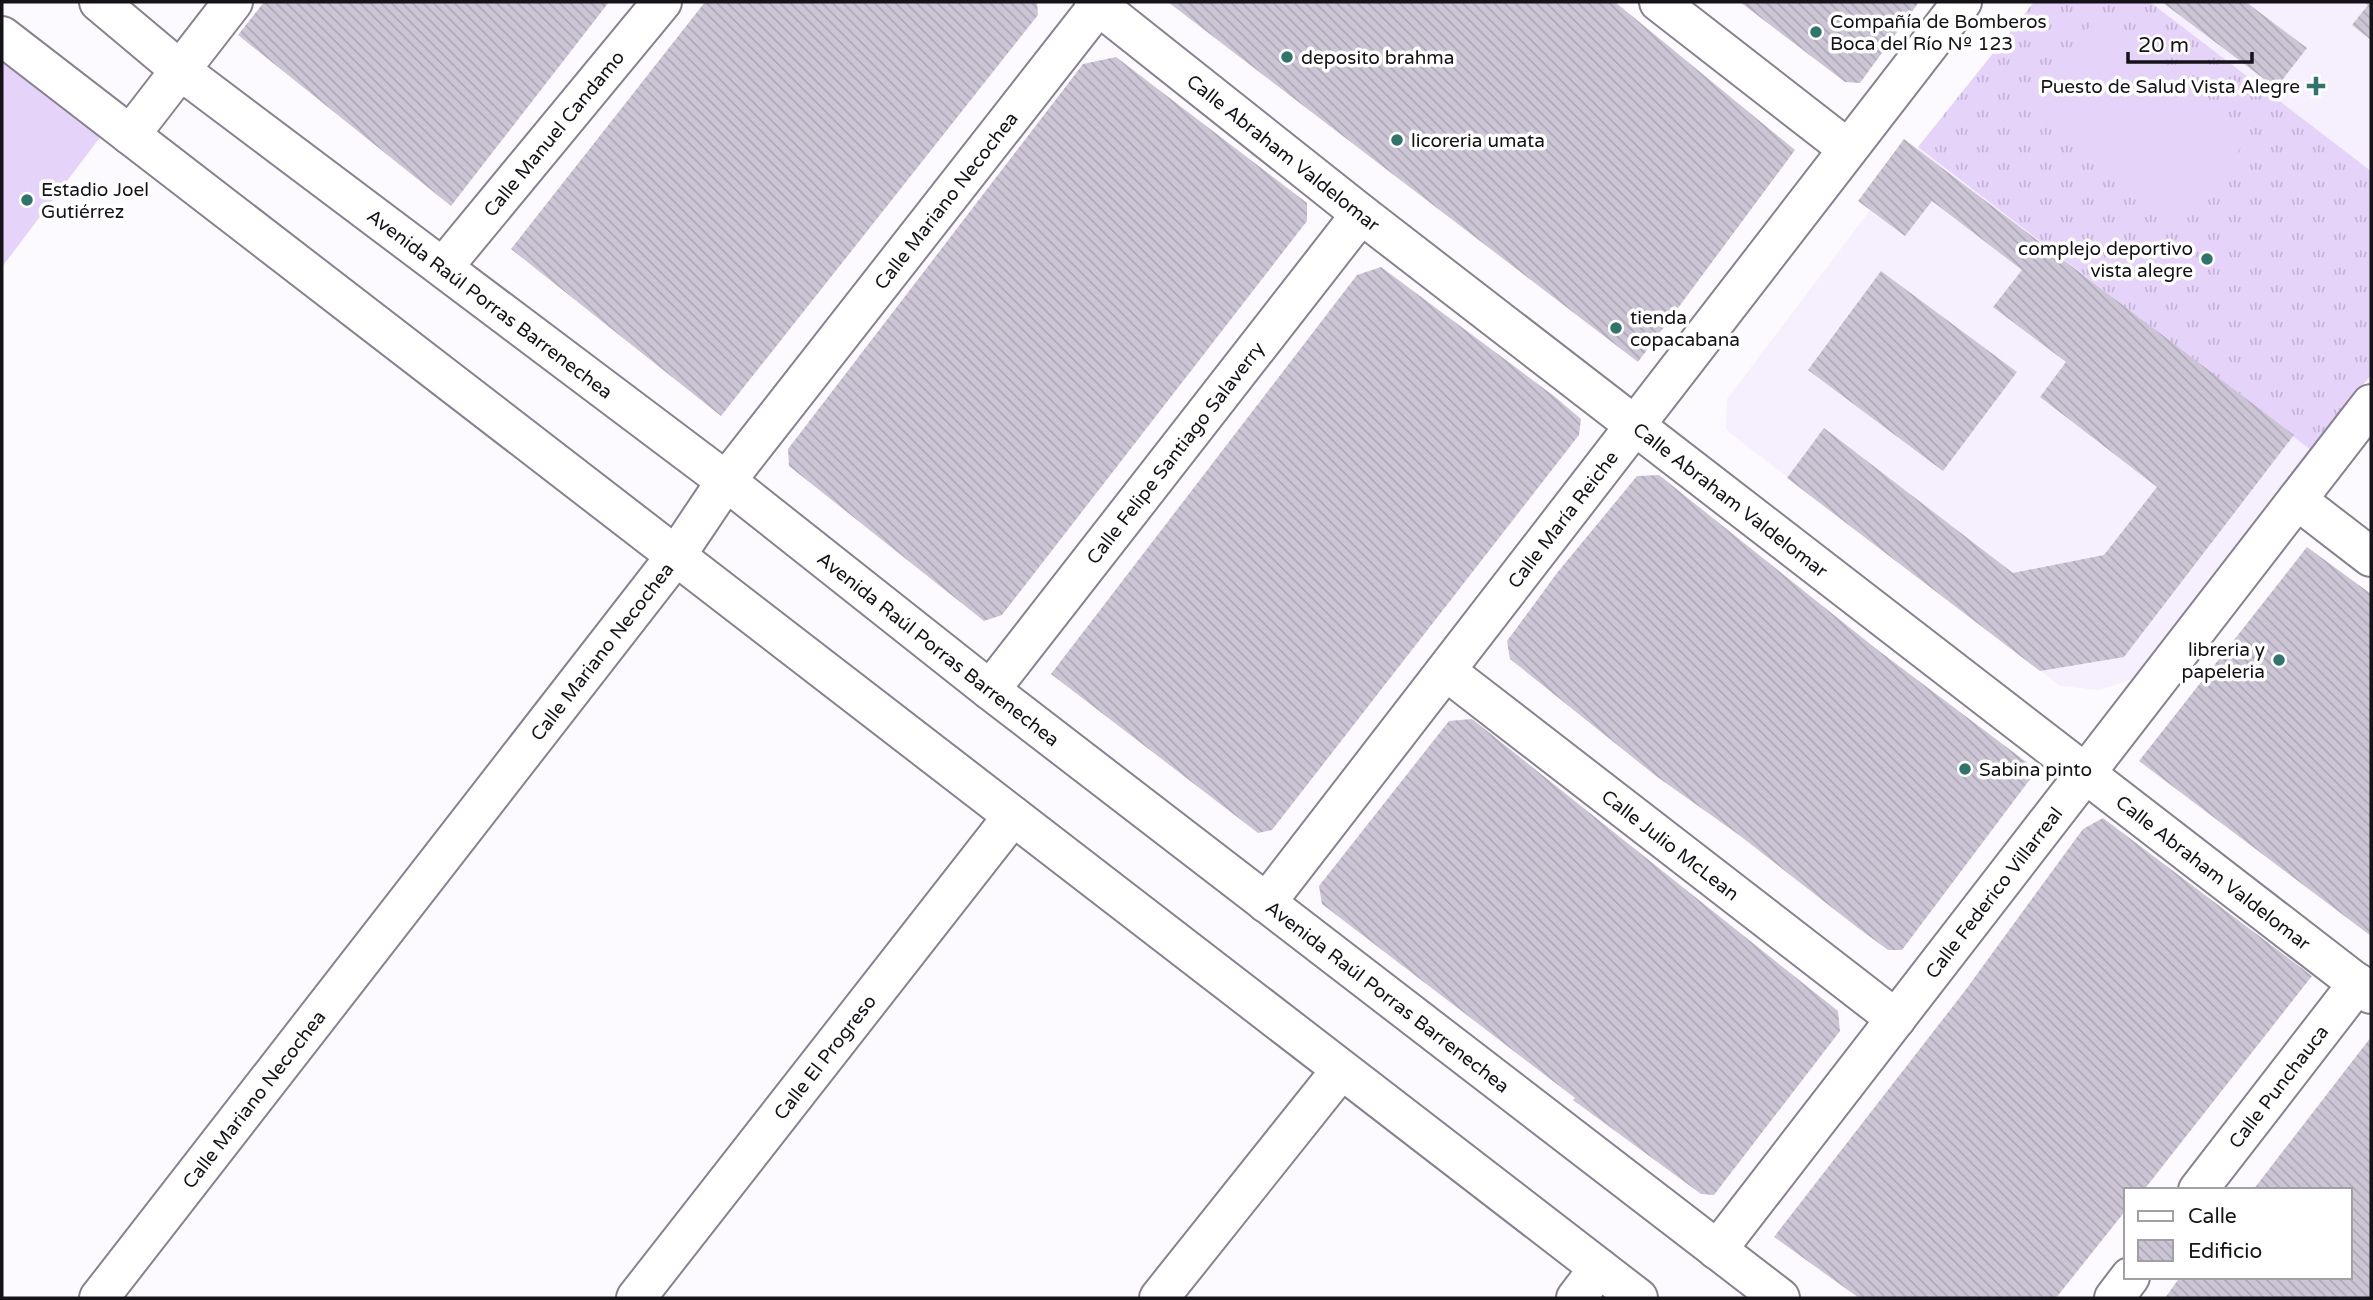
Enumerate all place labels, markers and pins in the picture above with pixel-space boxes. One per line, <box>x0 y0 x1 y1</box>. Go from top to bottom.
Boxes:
place label: Compañía de Bomberos Boca del Río Nº 123 <box>1830 11 2047 55</box>
marker: Compañía de Bomberos Boca del Río Nº 123 <box>1808 24 1824 40</box>
place label: deposito brahma <box>1301 47 1454 69</box>
marker: deposito brahma <box>1279 49 1295 65</box>
place label: Puesto de Salud Vista Alegre <box>2040 76 2300 98</box>
marker: Puesto de Salud Vista Alegre <box>2306 76 2326 96</box>
place label: licoreria umata <box>1411 130 1545 152</box>
marker: licoreria umata <box>1389 132 1405 148</box>
place label: Estadio Joel Gutiérrez <box>41 179 149 223</box>
marker: Estadio Joel Gutiérrez <box>19 192 35 208</box>
place label: complejo deportivo vista alegre <box>2018 238 2193 282</box>
marker: complejo deportivo vista alegre <box>2199 251 2215 267</box>
place label: tienda copacabana <box>1630 307 1740 351</box>
marker: tienda copacabana <box>1608 320 1624 336</box>
place label: libreria y papeleria <box>2181 639 2265 683</box>
marker: libreria y papeleria <box>2271 652 2287 668</box>
place label: Sabina pinto <box>1979 759 2092 781</box>
marker: Sabina pinto <box>1957 761 1973 777</box>

